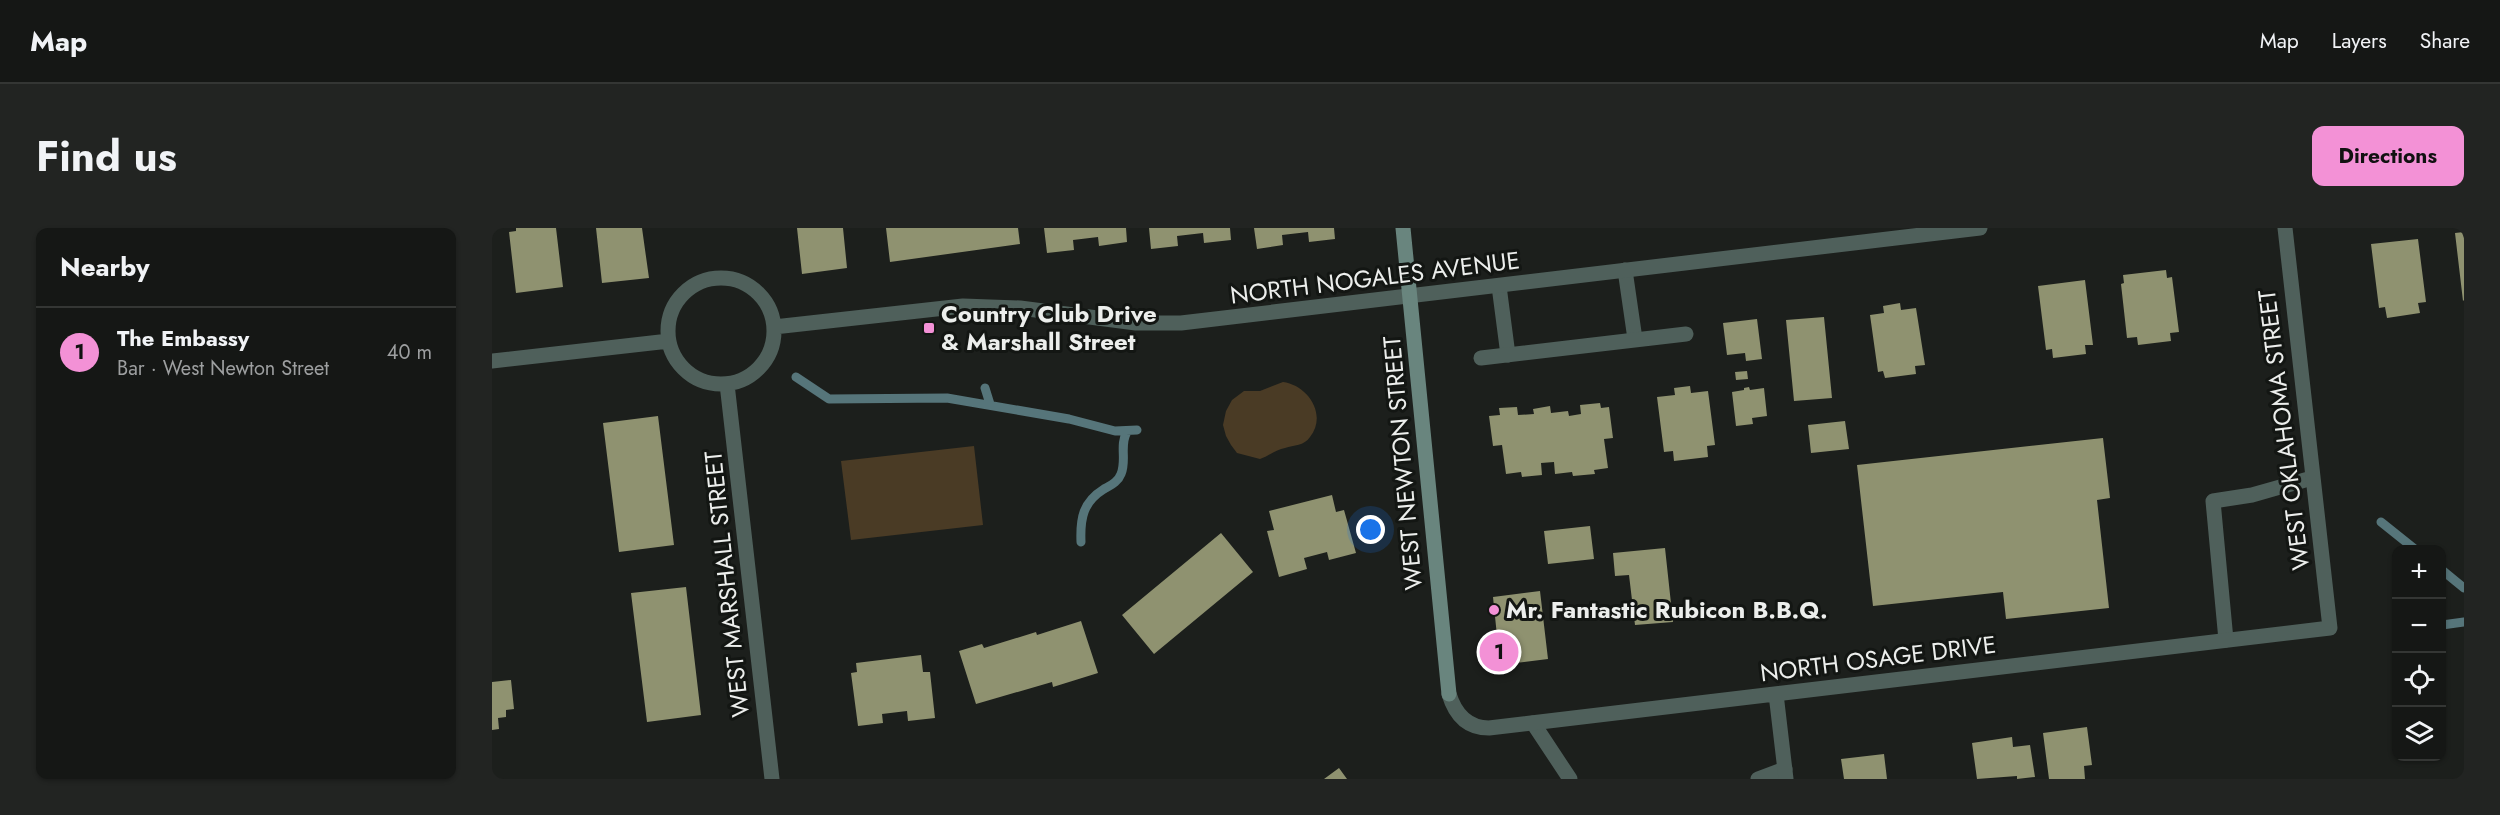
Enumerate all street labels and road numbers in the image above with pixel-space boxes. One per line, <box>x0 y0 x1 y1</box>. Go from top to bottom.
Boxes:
street label: NORTH NOGALES AVENUE <box>1228 242 1522 313</box>
street label: WEST OKLAHOMA STREET <box>2249 288 2318 572</box>
street label: WEST NEWTON STREET <box>1374 334 1431 592</box>
street label: WEST MARSHALL STREET <box>695 449 758 719</box>
street label: NORTH OSAGE DRIVE <box>1758 627 1998 690</box>

